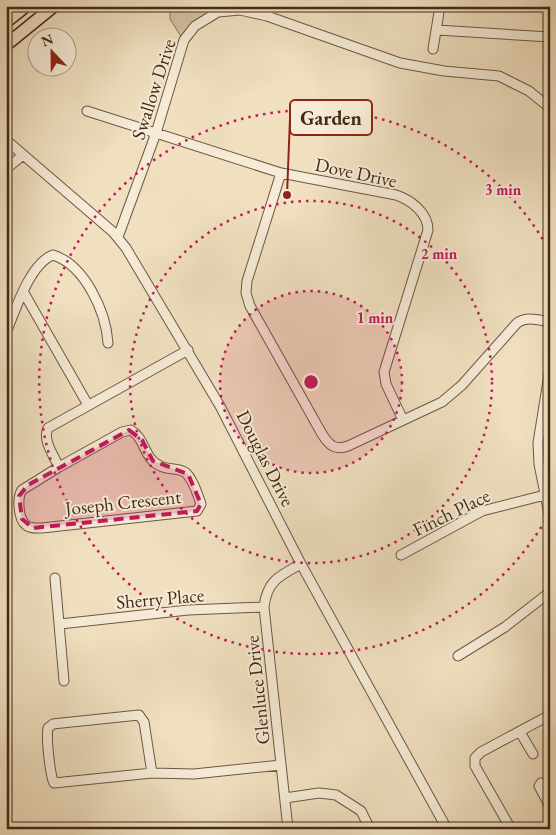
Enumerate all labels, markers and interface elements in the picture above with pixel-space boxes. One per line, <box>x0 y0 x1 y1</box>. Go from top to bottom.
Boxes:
north arrow <box>28 28 78 78</box>
text: N <box>39 29 56 50</box>
street label: Swallow Drive <box>125 35 182 143</box>
callout: Garden <box>290 100 372 135</box>
text: Garden <box>300 105 362 131</box>
street label: Dove Drive <box>313 152 399 193</box>
text: 3 min <box>485 180 522 199</box>
text: 2 min <box>421 244 458 263</box>
text: 1 min <box>357 308 394 327</box>
centre of rings <box>302 373 320 391</box>
street label: Douglas Drive <box>231 406 300 511</box>
street label: Finch Place <box>408 483 494 542</box>
street label: Joseph Crescent <box>62 484 182 521</box>
street label: Sherry Place <box>115 582 205 615</box>
street label: Glenluce Drive <box>239 634 276 746</box>

